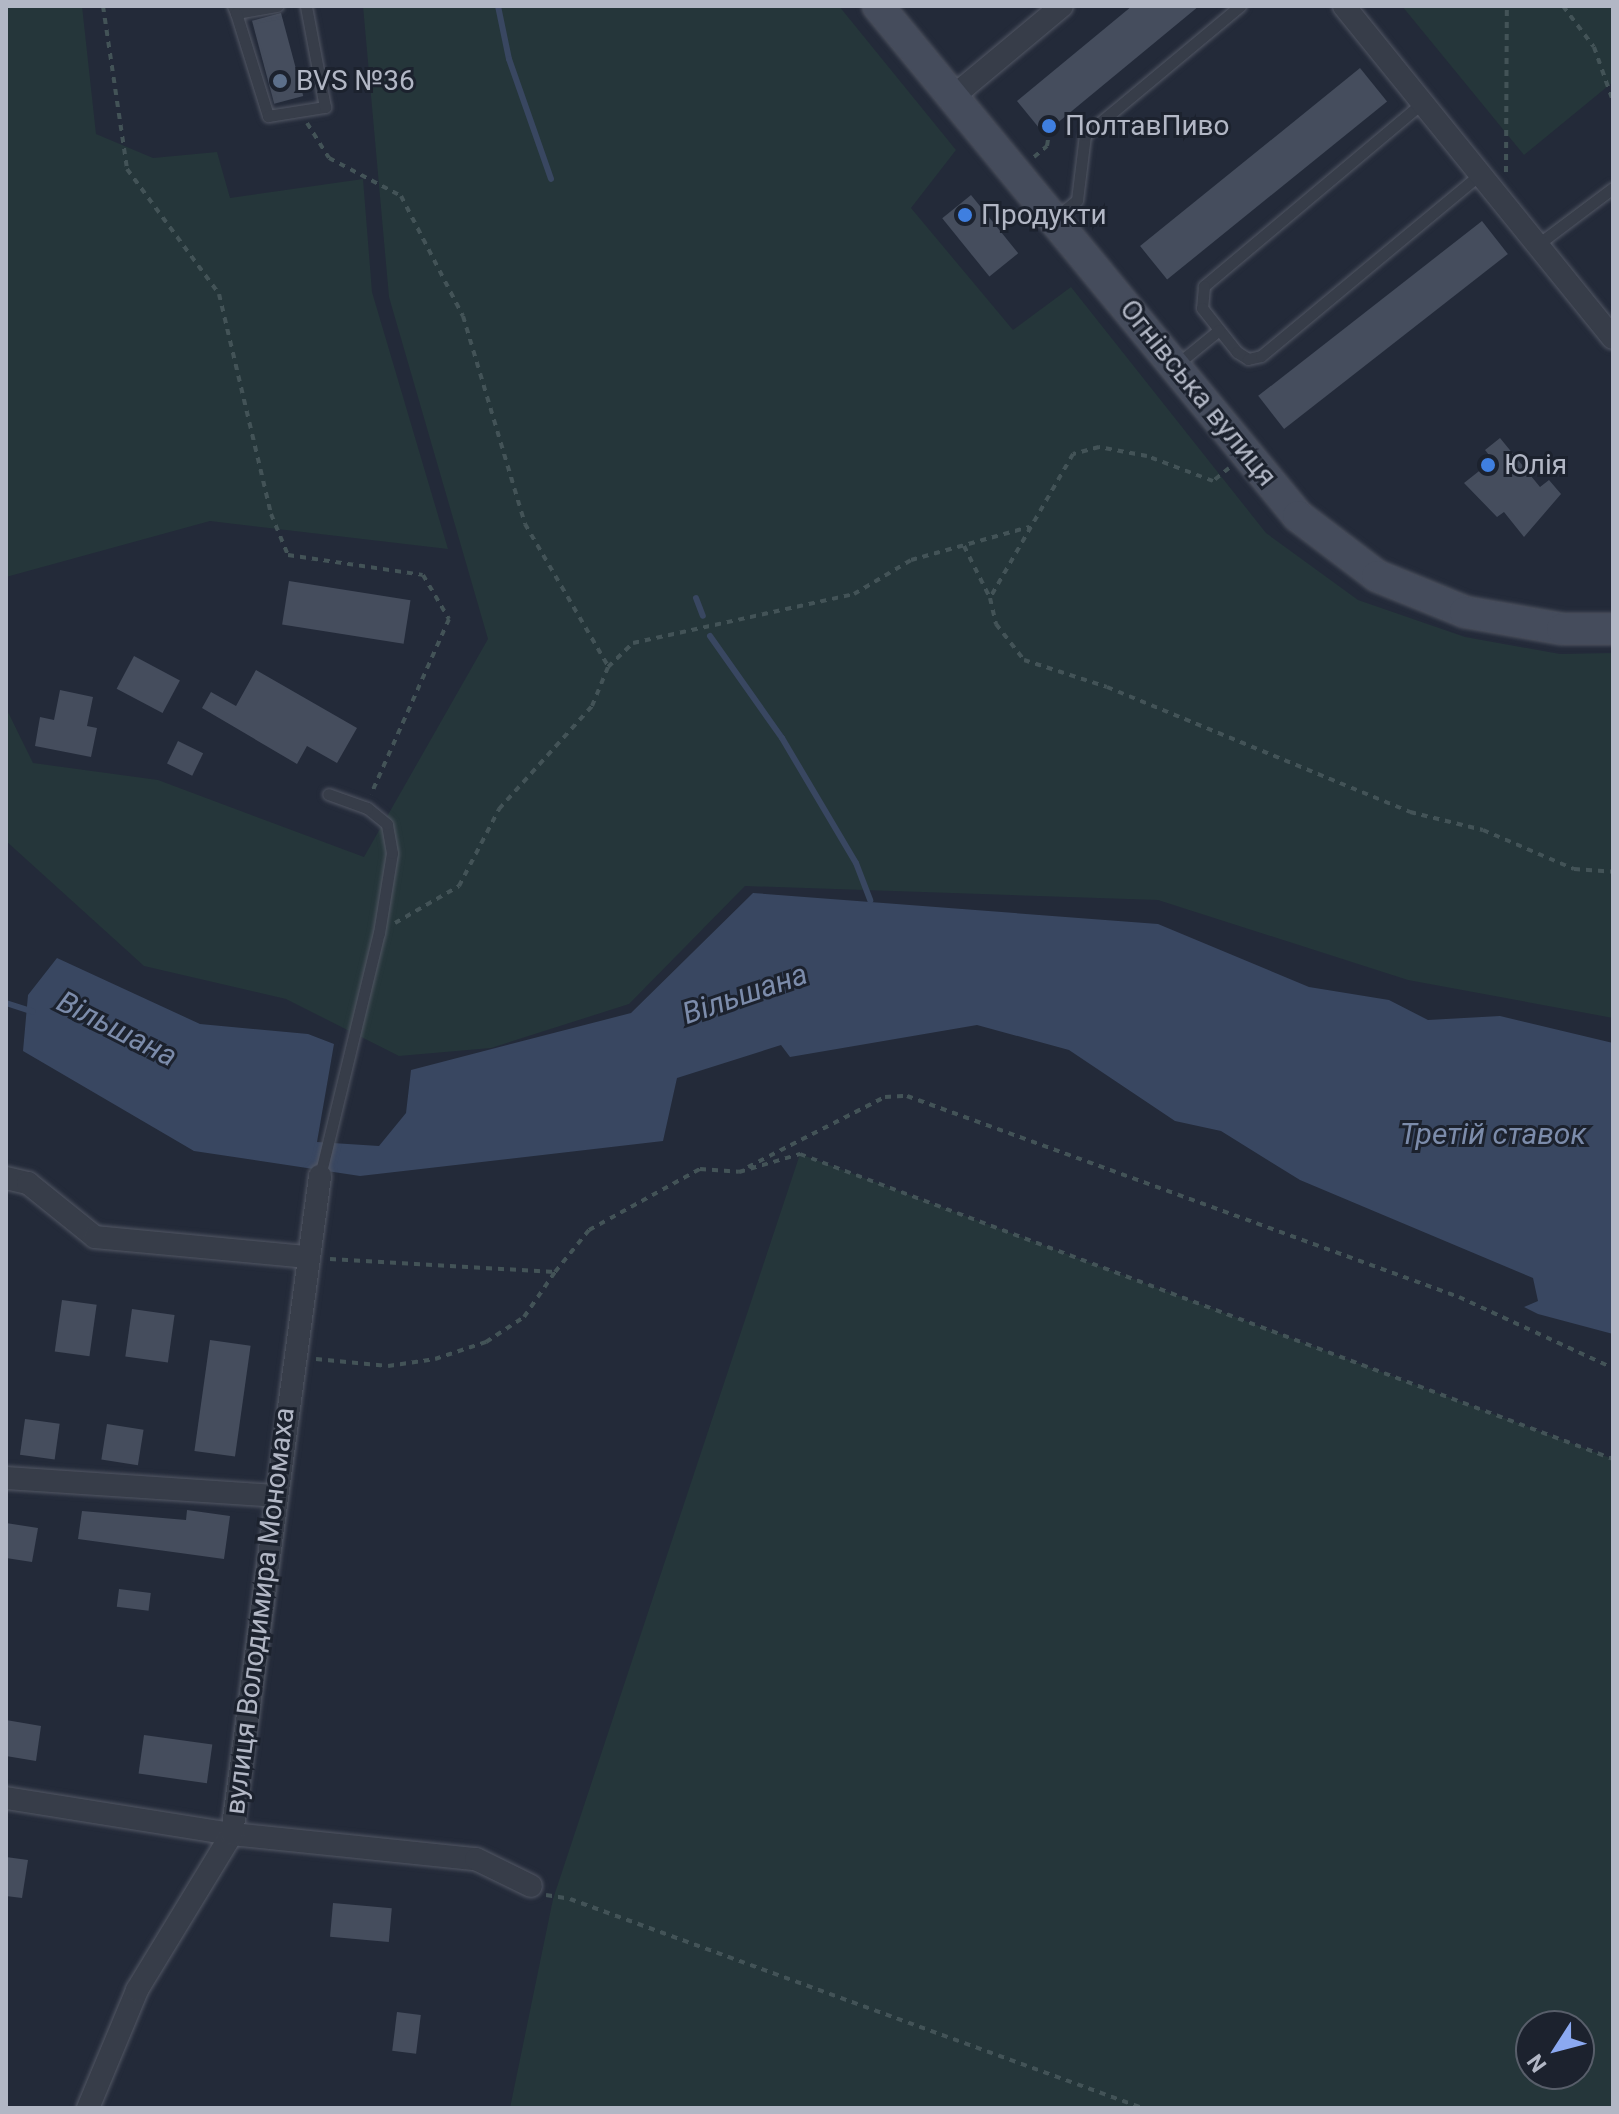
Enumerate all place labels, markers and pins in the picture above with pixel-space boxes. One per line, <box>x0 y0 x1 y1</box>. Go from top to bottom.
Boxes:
place label: BVS №36 <box>296 64 415 98</box>
marker: BVS №36 <box>271 72 289 90</box>
place label: ПолтавПиво <box>1065 109 1230 143</box>
marker: ПолтавПиво <box>1040 117 1058 135</box>
place label: Продукти <box>981 198 1107 232</box>
marker: Продукти <box>956 206 974 224</box>
place label: Юлія <box>1504 448 1567 482</box>
marker: Юлія <box>1479 456 1497 474</box>

